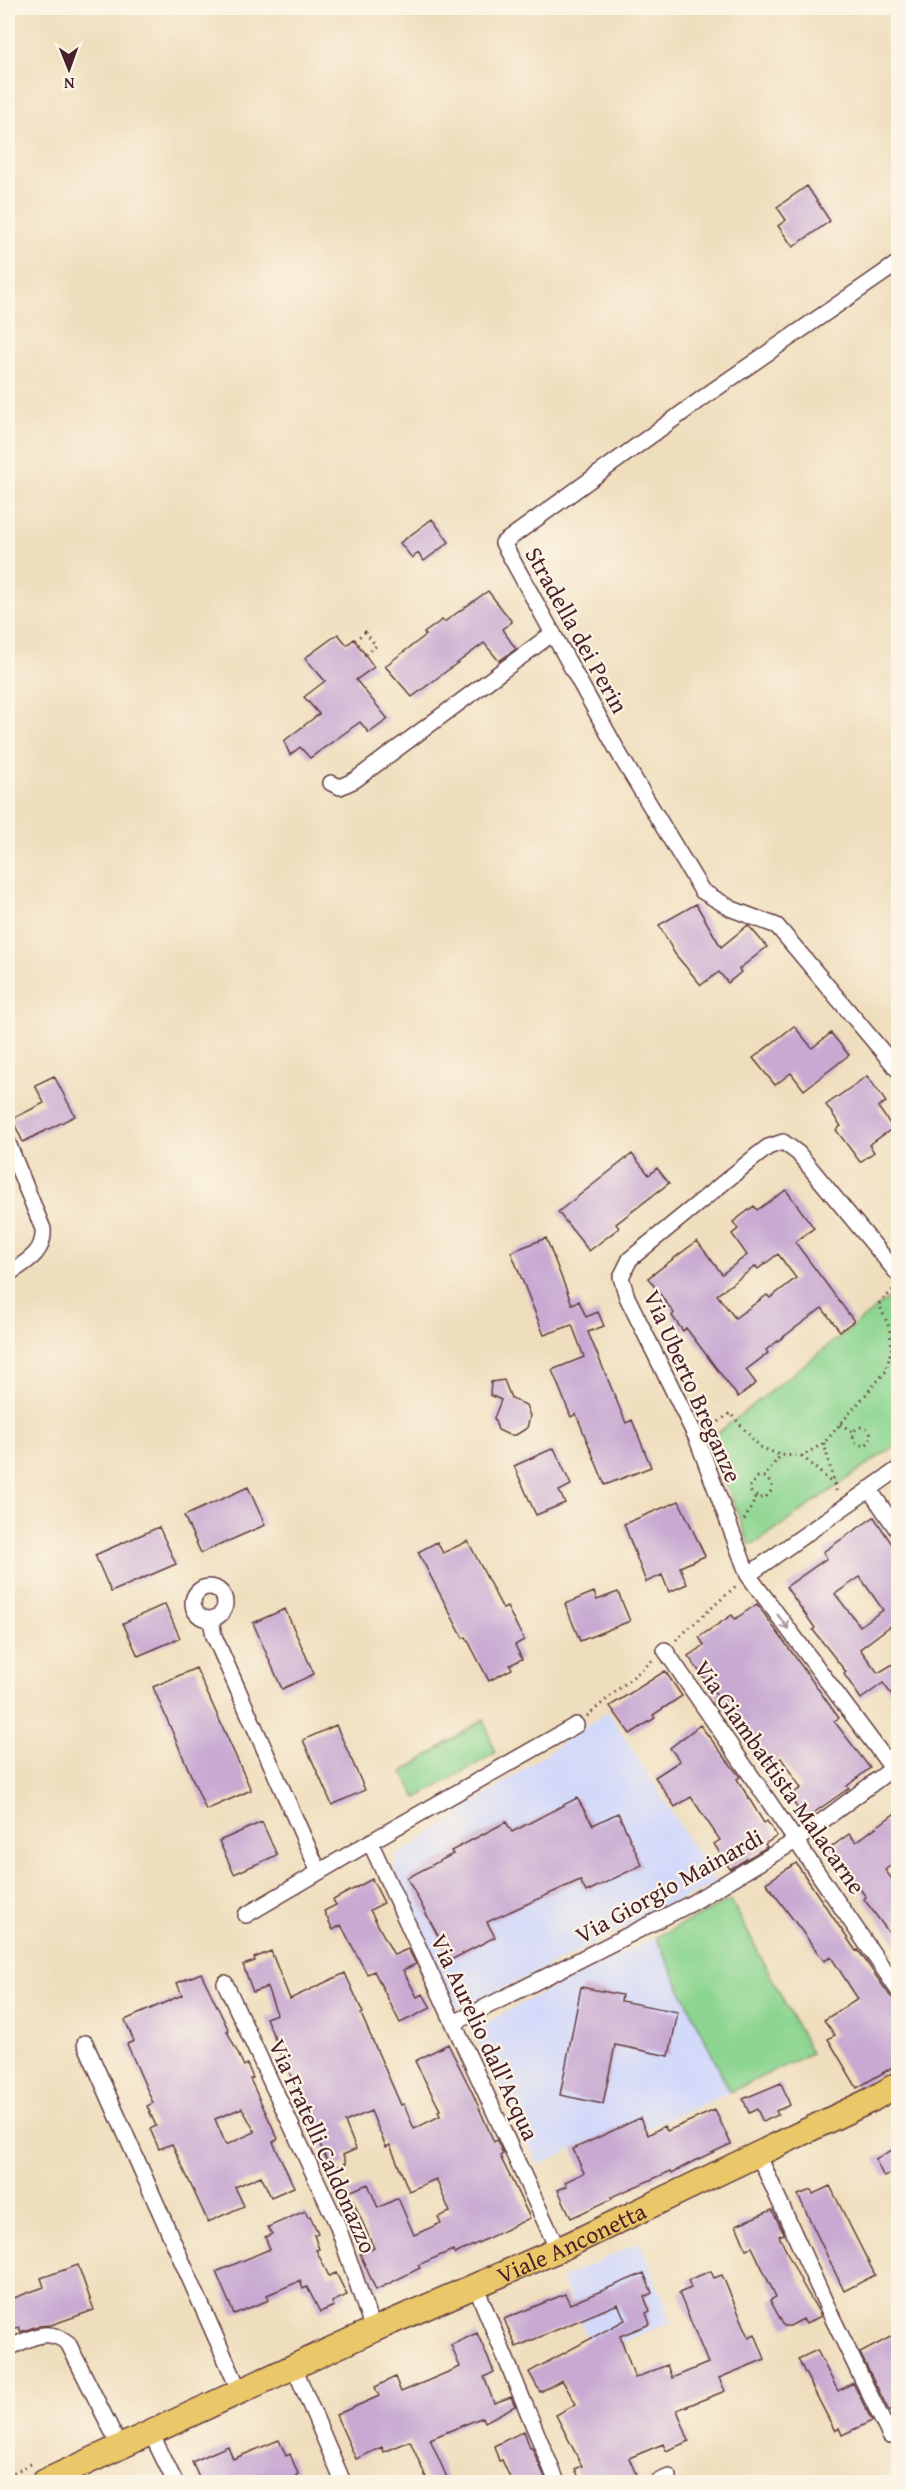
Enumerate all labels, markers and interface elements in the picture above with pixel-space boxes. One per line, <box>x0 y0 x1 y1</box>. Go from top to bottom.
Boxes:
north arrow <box>39 39 99 99</box>
text: N <box>63 72 75 96</box>
street label: Stradella dei Perin <box>517 540 638 720</box>
street label: Via Uberto Breganze <box>635 1284 751 1488</box>
one-way arrow <box>777 1613 789 1629</box>
street label: Via Giambattista Malacarne <box>686 1653 874 1901</box>
street label: Via Giorgio Mainardi <box>569 1820 770 1952</box>
street label: Via Aurelio dall'Acqua <box>422 1928 549 2147</box>
street label: Via Fratelli Caldonazzo <box>260 2033 386 2259</box>
street label: Viale Anconetta <box>491 2193 652 2292</box>

